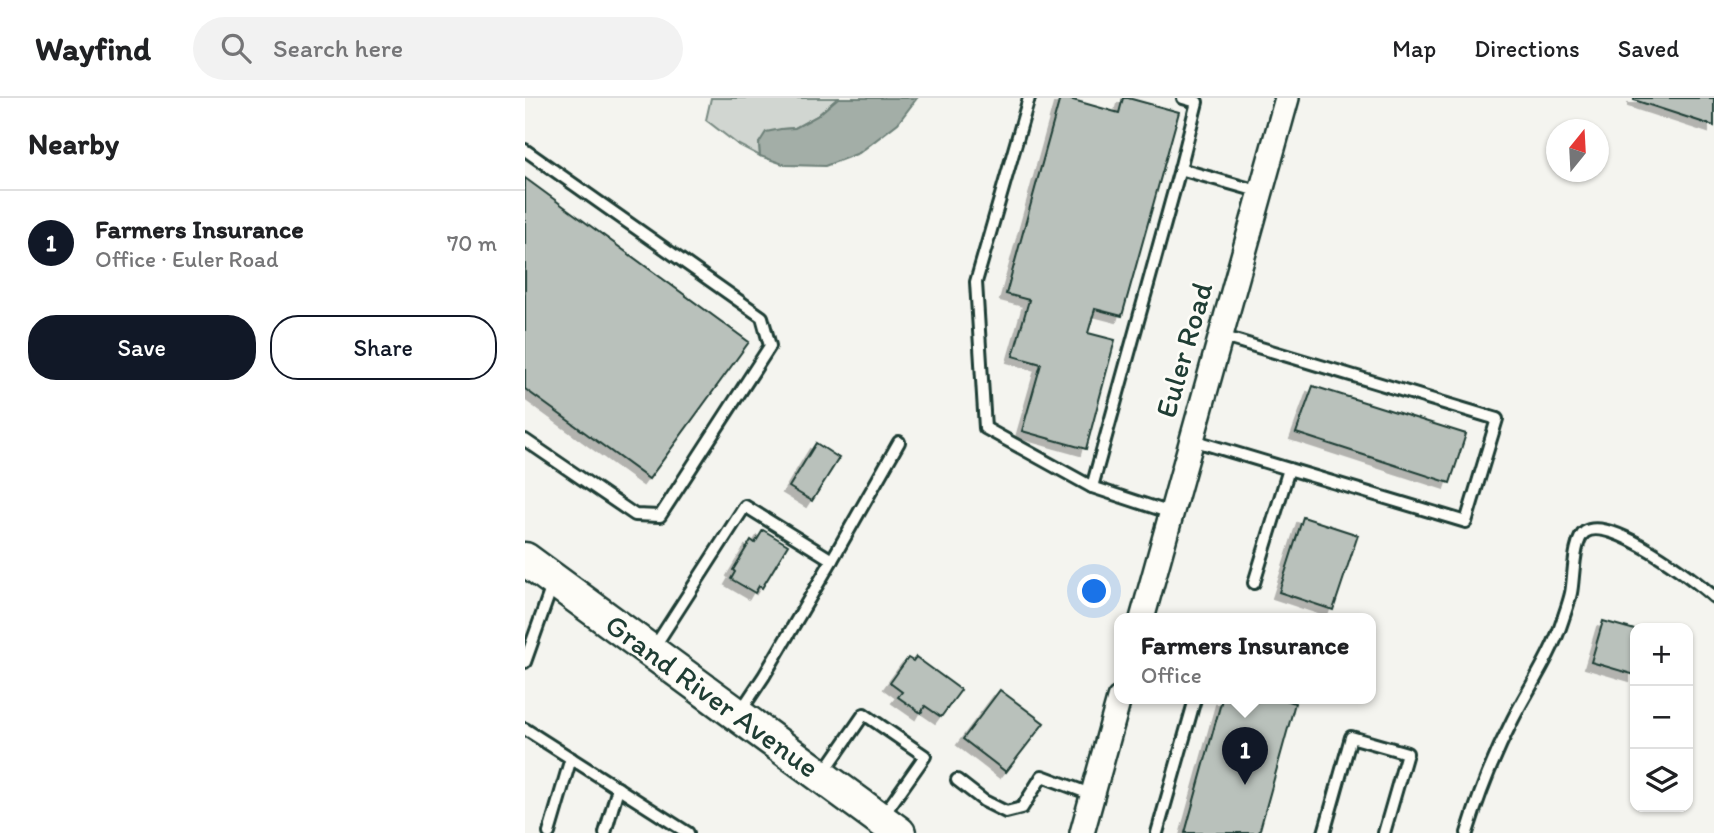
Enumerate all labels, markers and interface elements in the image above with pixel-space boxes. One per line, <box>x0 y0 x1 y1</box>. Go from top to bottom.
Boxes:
search box <box>193 17 683 80</box>
text: Wayfind <box>35 29 151 68</box>
icon: search <box>217 29 255 67</box>
text: Search here <box>273 32 403 64</box>
text: Map <box>1392 34 1436 63</box>
text: Directions <box>1474 34 1580 63</box>
text: Saved <box>1618 34 1679 63</box>
north arrow <box>1546 119 1609 182</box>
text: Nearby <box>28 125 119 162</box>
text: Farmers Insurance <box>95 213 304 245</box>
text: 1 <box>46 229 56 257</box>
text: 70 m <box>447 229 497 257</box>
text: Office · Euler Road <box>95 245 279 273</box>
street label: Euler Road <box>1147 278 1220 422</box>
button: Save <box>28 315 256 380</box>
button: Share <box>270 315 497 380</box>
your location <box>1077 574 1111 608</box>
street label: Grand River Avenue <box>598 606 826 786</box>
popup <box>1114 613 1376 704</box>
map controls <box>1630 623 1693 812</box>
button: + <box>1630 623 1693 686</box>
text: Farmers Insurance <box>1141 629 1349 661</box>
text: Office <box>1141 661 1202 689</box>
button: − <box>1630 686 1693 749</box>
pin: 1 <box>1222 727 1268 785</box>
button: layers <box>1630 749 1693 812</box>

